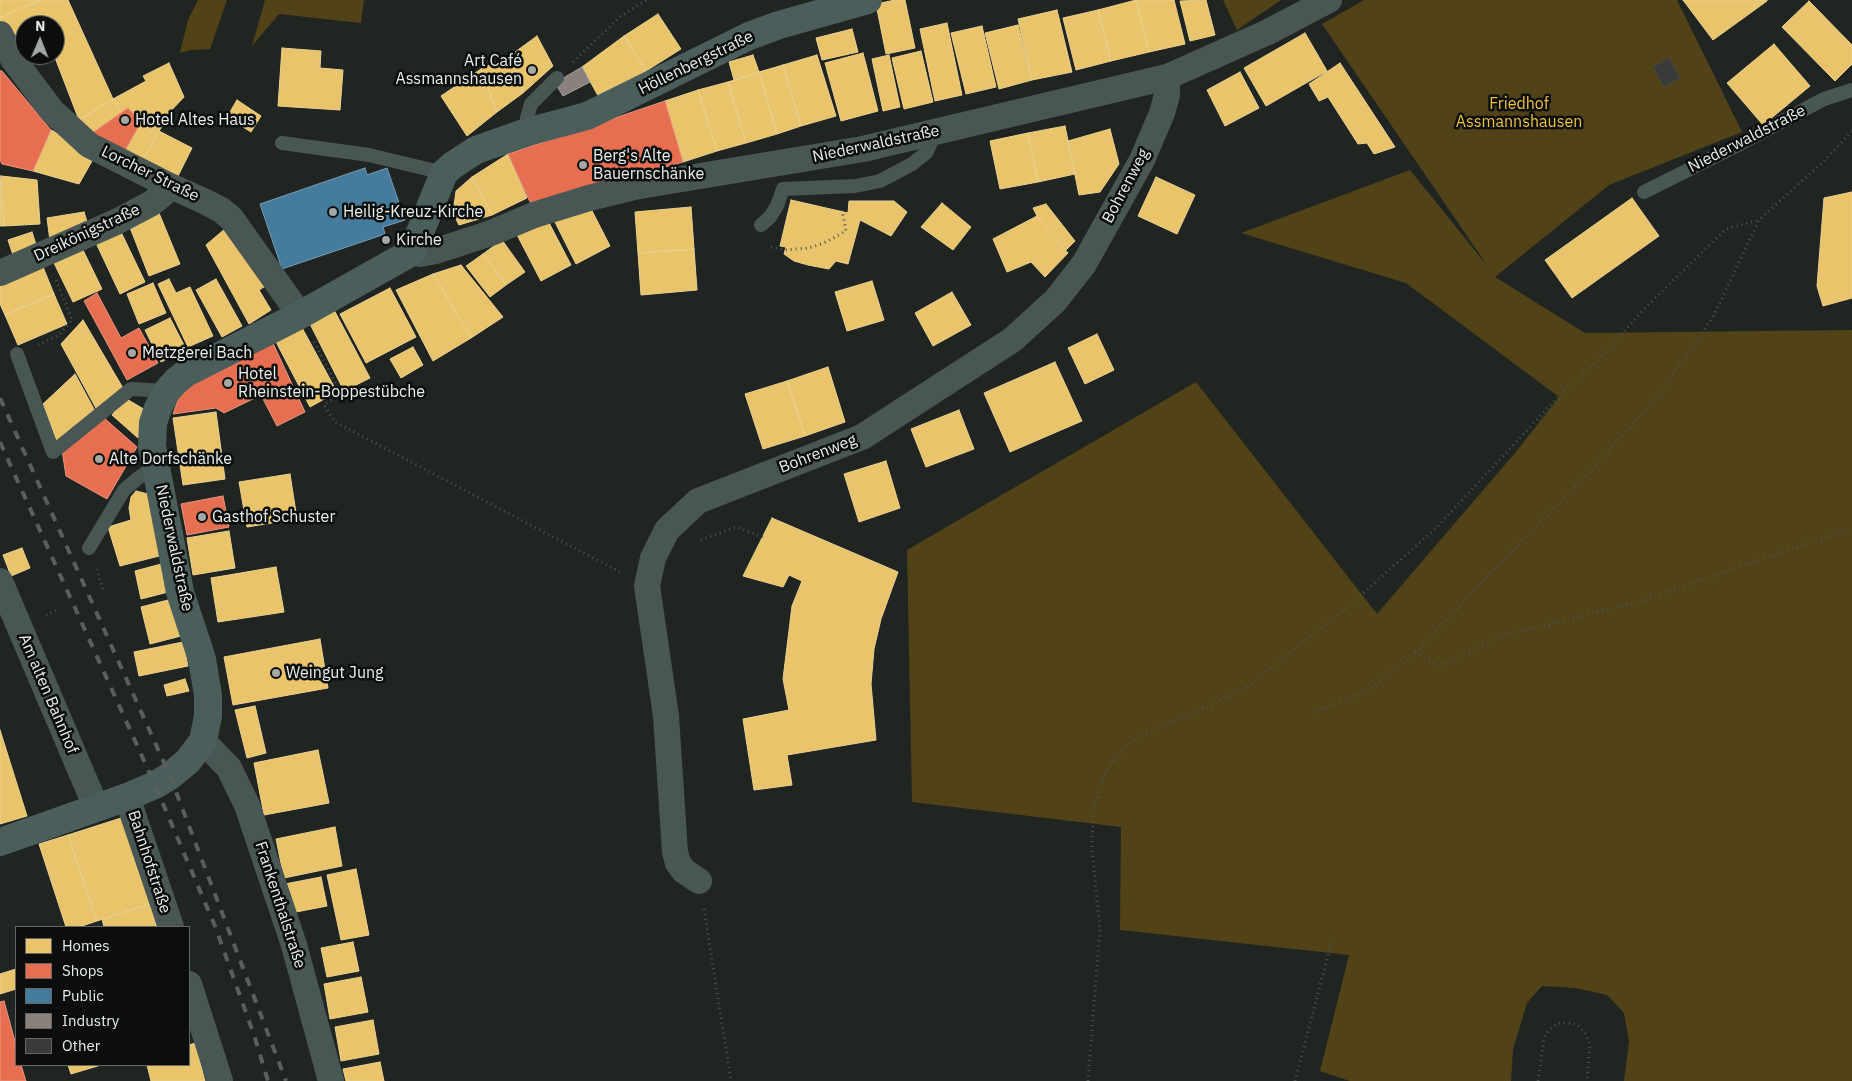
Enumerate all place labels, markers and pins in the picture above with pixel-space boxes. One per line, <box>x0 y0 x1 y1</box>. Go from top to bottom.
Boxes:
place label: Art Café Assmannshausen <box>395 51 522 89</box>
marker: Art Café Assmannshausen <box>526 64 538 76</box>
place label: Hotel Altes Haus <box>135 110 255 130</box>
marker: Hotel Altes Haus <box>119 114 131 126</box>
place label: Berg's Alte Bauernschänke <box>593 146 704 184</box>
marker: Berg's Alte Bauernschänke <box>577 159 589 171</box>
place label: Heilig-Kreuz-Kirche <box>343 202 483 222</box>
marker: Heilig-Kreuz-Kirche <box>327 206 339 218</box>
place label: Kirche <box>396 230 442 250</box>
marker: Kirche <box>380 234 392 246</box>
place label: Metzgerei Bach <box>142 343 252 363</box>
marker: Metzgerei Bach <box>126 347 138 359</box>
place label: Hotel Rheinstein-Boppestübche <box>238 364 425 402</box>
marker: Hotel Rheinstein-Boppestübche <box>222 377 234 389</box>
place label: Alte Dorfschänke <box>109 449 232 469</box>
marker: Alte Dorfschänke <box>93 453 105 465</box>
place label: Gasthof Schuster <box>212 507 335 527</box>
marker: Gasthof Schuster <box>196 511 208 523</box>
place label: Weingut Jung <box>286 663 384 683</box>
marker: Weingut Jung <box>270 667 282 679</box>

